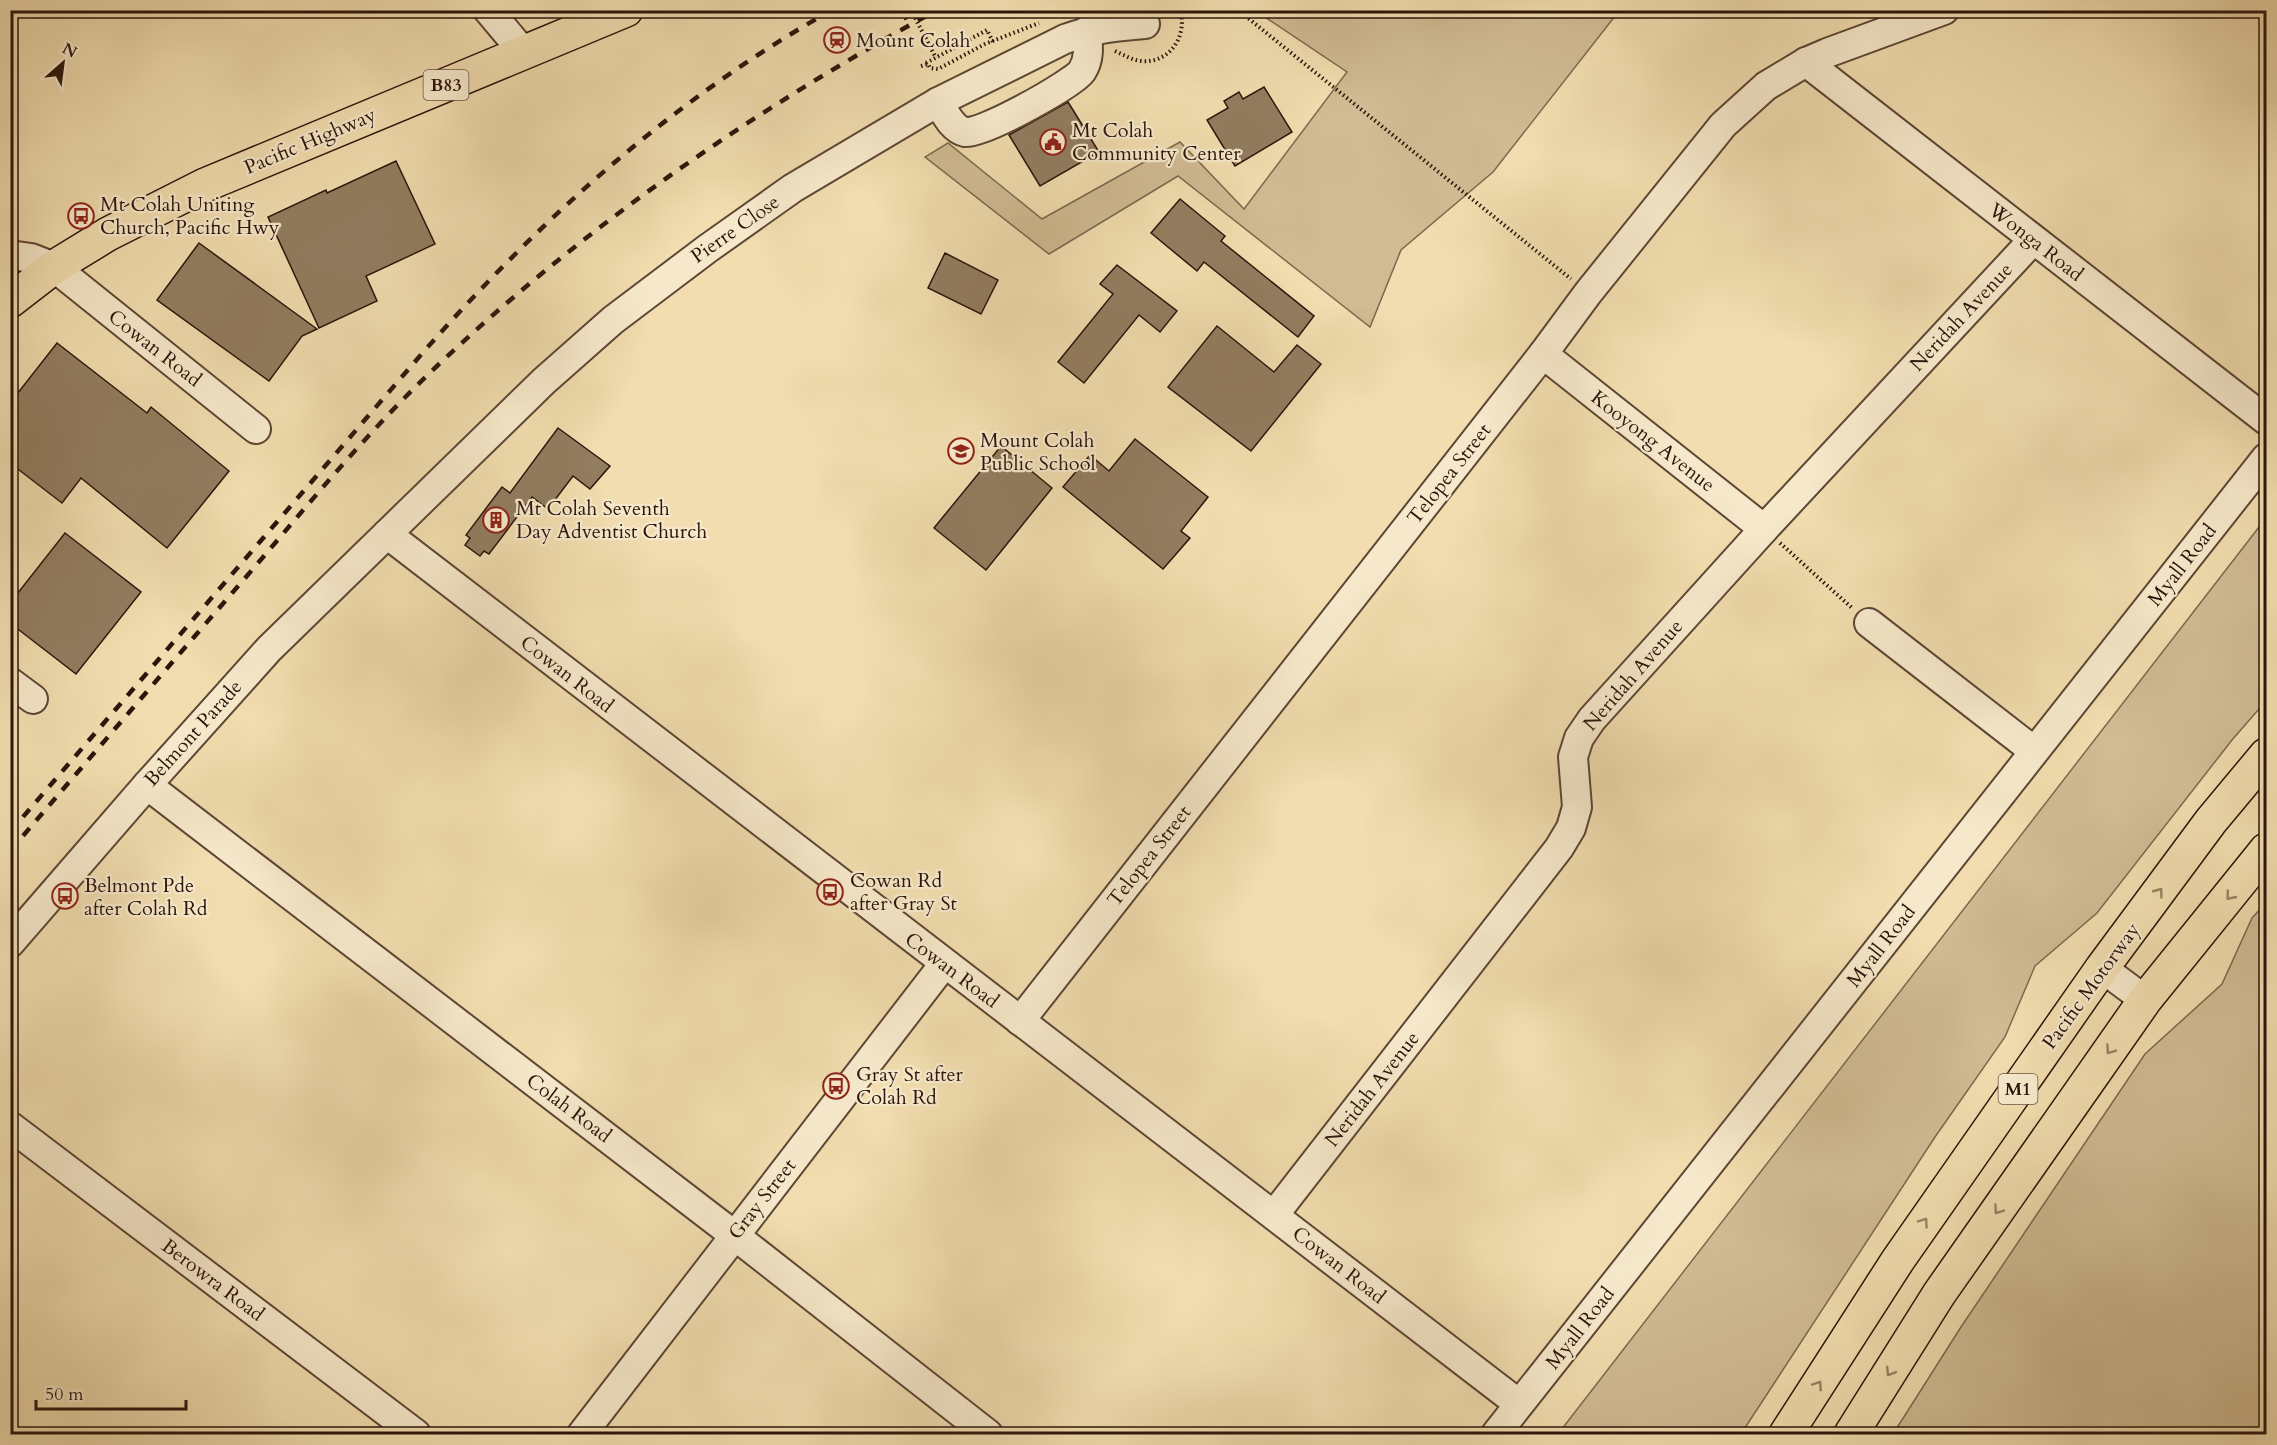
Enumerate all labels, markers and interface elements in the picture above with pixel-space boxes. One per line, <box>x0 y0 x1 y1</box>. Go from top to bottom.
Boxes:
station icon: Mount Colah <box>822 25 852 55</box>
place label: Mount Colah <box>856 27 971 54</box>
north arrow <box>33 33 93 93</box>
text: N <box>58 38 81 64</box>
road number: B83 <box>424 70 468 100</box>
street label: Pacific Highway <box>240 101 380 181</box>
place label: Mt Colah Community Center <box>1072 117 1241 167</box>
public building icon: Mt Colah Community Center <box>1038 127 1068 157</box>
street label: Pierre Close <box>685 189 785 269</box>
place label: Mt Colah Uniting Church, Pacific Hwy <box>100 191 280 241</box>
street label: Wonga Road <box>1982 196 2089 288</box>
bus stop icon: Mt Colah Uniting Church, Pacific Hwy <box>66 201 96 231</box>
street label: Neridah Avenue <box>1904 257 2018 377</box>
street label: Cowan Road <box>103 303 208 393</box>
street label: Kooyong Avenue <box>1585 384 1721 498</box>
street label: Telopea Street <box>1401 417 1497 530</box>
place label: Mount Colah Public School <box>980 427 1096 477</box>
school or university icon: Mount Colah Public School <box>946 436 976 466</box>
place label: Mt Colah Seventh Day Adventist Church <box>516 495 707 545</box>
building icon: Mt Colah Seventh Day Adventist Church <box>481 505 511 535</box>
street label: Myall Road <box>2141 518 2223 612</box>
street label: Neridah Avenue <box>1577 613 1689 737</box>
street label: Cowan Road <box>515 629 620 719</box>
street label: Belmont Parade <box>138 674 248 792</box>
street label: Telopea Street <box>1101 799 1197 912</box>
place label: Cowan Rd after Gray St <box>850 867 958 917</box>
place label: Belmont Pde after Colah Rd <box>84 872 208 922</box>
bus stop icon: Cowan Rd after Gray St <box>815 877 845 907</box>
bus stop icon: Belmont Pde after Colah Rd <box>50 881 80 911</box>
one-way arrow <box>2151 887 2162 898</box>
one-way arrow <box>2226 889 2237 900</box>
street label: Myall Road <box>1840 899 1922 993</box>
street label: Pacific Motorway <box>2036 917 2146 1055</box>
street label: Cowan Road <box>899 926 1005 1015</box>
street label: Neridah Avenue <box>1318 1026 1426 1152</box>
one-way arrow <box>2106 1043 2117 1054</box>
place label: Gray St after Colah Rd <box>856 1061 964 1111</box>
street label: Colah Road <box>521 1067 617 1149</box>
bus stop icon: Gray St after Colah Rd <box>821 1071 851 1101</box>
road number: M1 <box>1998 1074 2038 1104</box>
street label: Gray Street <box>722 1152 803 1245</box>
one-way arrow <box>1994 1203 2005 1214</box>
one-way arrow <box>1917 1218 1928 1229</box>
street label: Cowan Road <box>1287 1220 1392 1310</box>
street label: Berowra Road <box>156 1232 270 1328</box>
street label: Myall Road <box>1539 1281 1621 1375</box>
one-way arrow <box>1886 1366 1898 1376</box>
scale bar <box>36 1373 186 1411</box>
one-way arrow <box>1810 1381 1822 1391</box>
text: 50 m <box>45 1382 84 1407</box>

